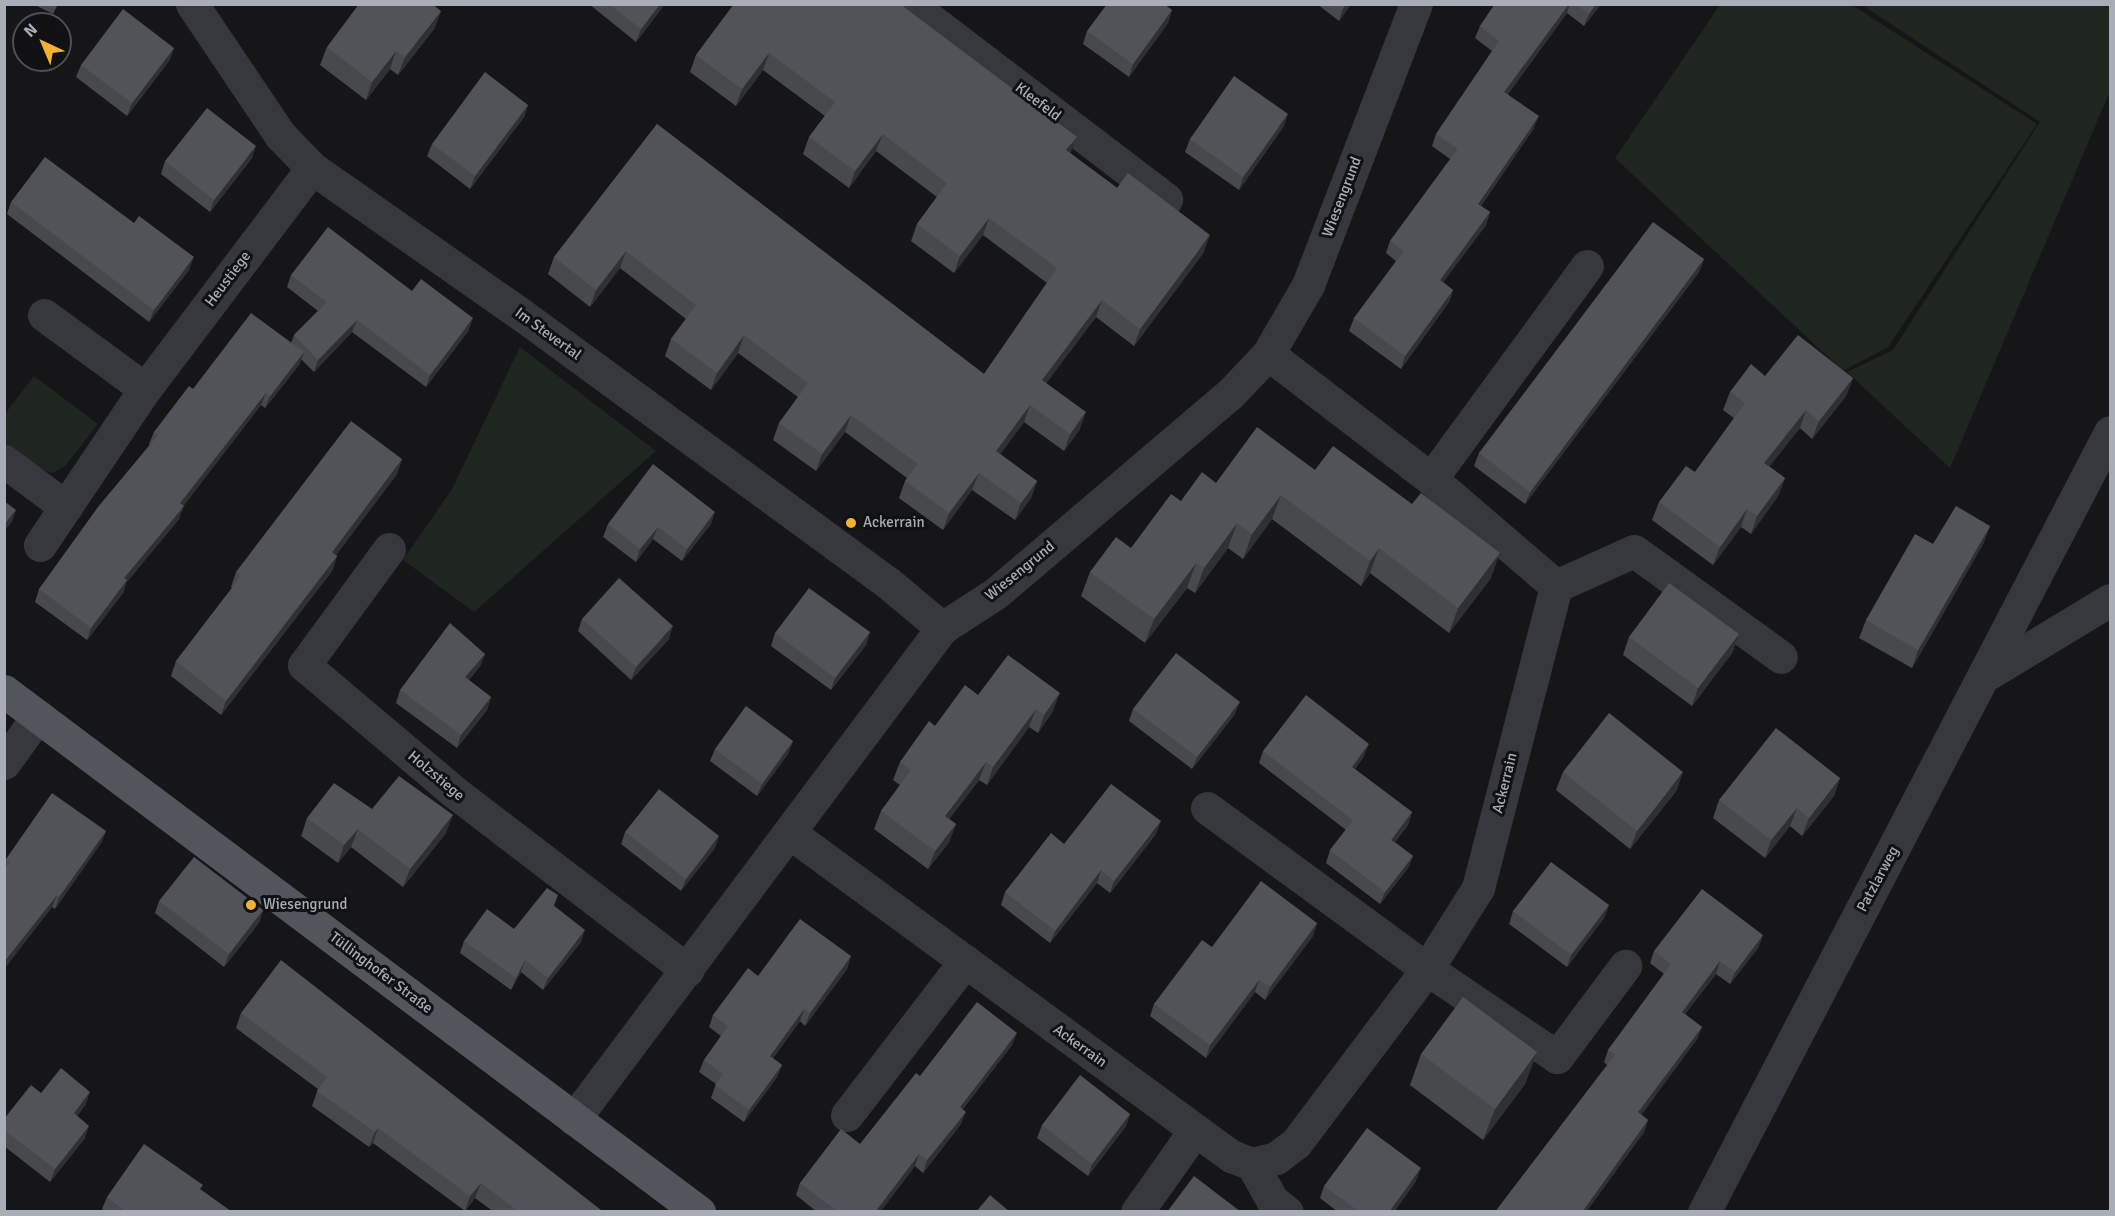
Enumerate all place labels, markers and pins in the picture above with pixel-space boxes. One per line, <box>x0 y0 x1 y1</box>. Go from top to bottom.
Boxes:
place label: Ackerrain <box>863 514 925 532</box>
marker: Ackerrain <box>844 516 858 530</box>
place label: Wiesengrund <box>263 896 347 914</box>
marker: Wiesengrund <box>244 898 258 912</box>

